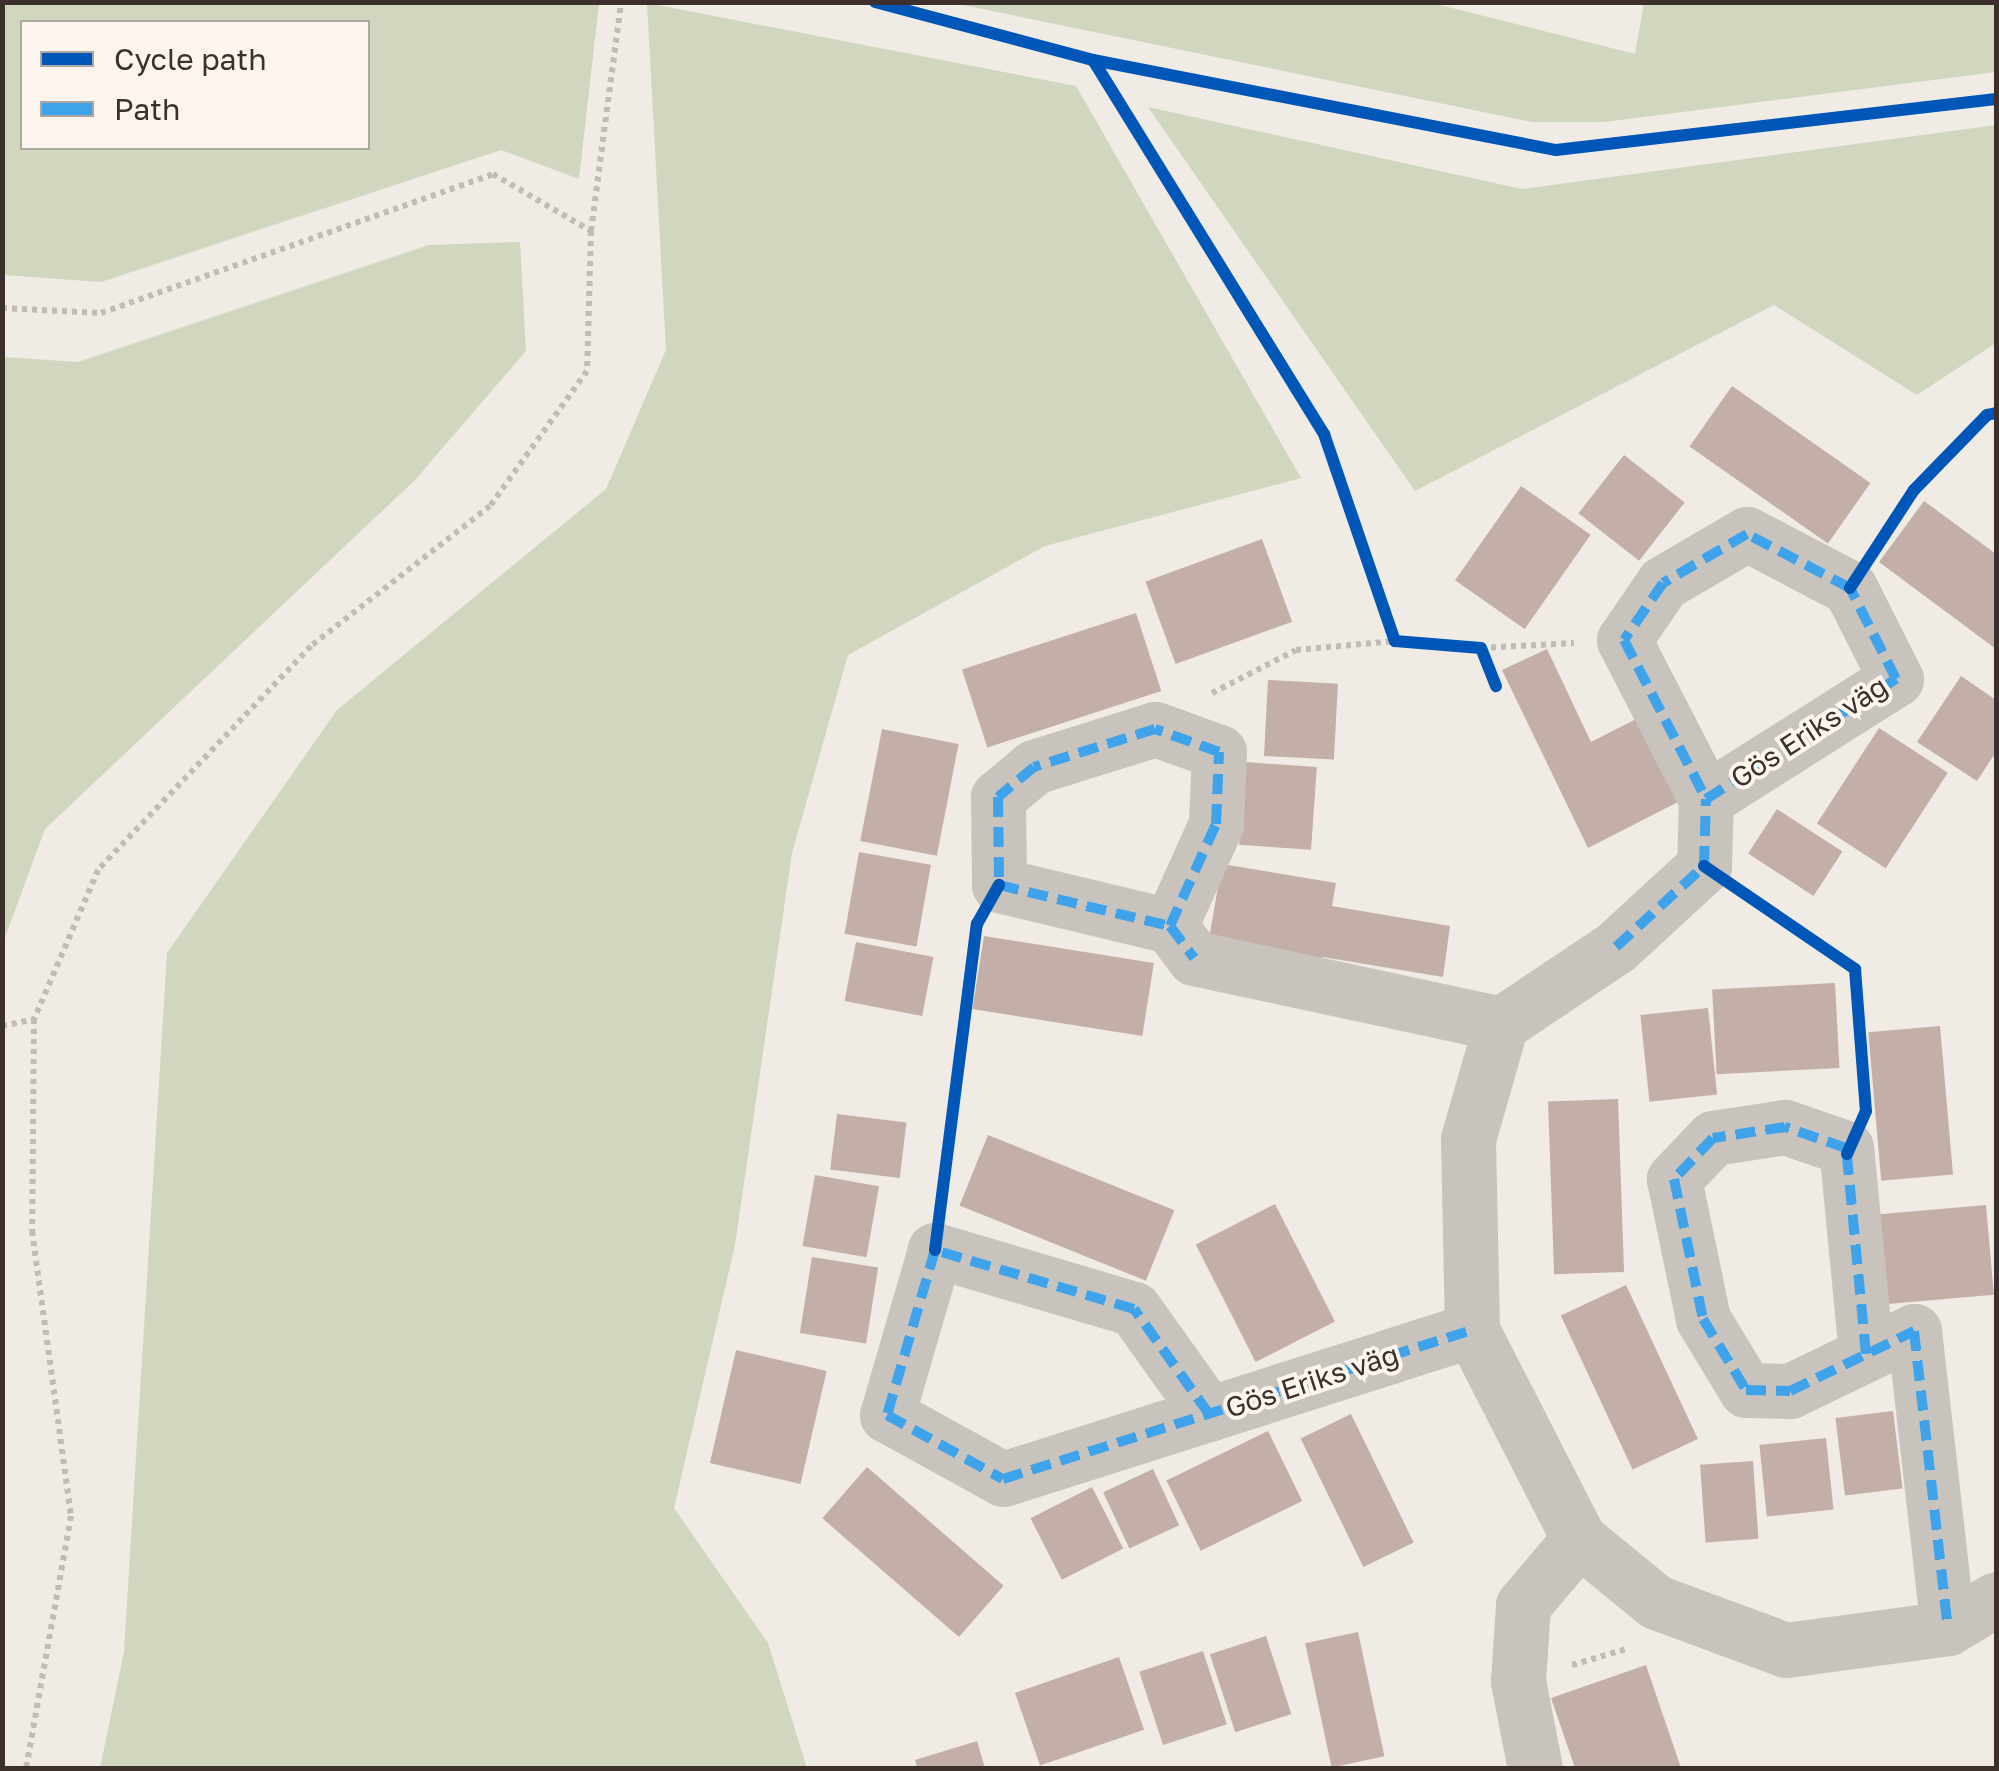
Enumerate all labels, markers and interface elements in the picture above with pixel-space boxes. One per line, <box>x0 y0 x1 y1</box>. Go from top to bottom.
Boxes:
legend <box>20 20 370 150</box>
text: Cycle path <box>114 41 267 77</box>
text: Path <box>114 91 180 127</box>
street label: Gös Eriks väg <box>1724 669 1894 795</box>
street label: Gös Eriks väg <box>1221 1337 1403 1425</box>

